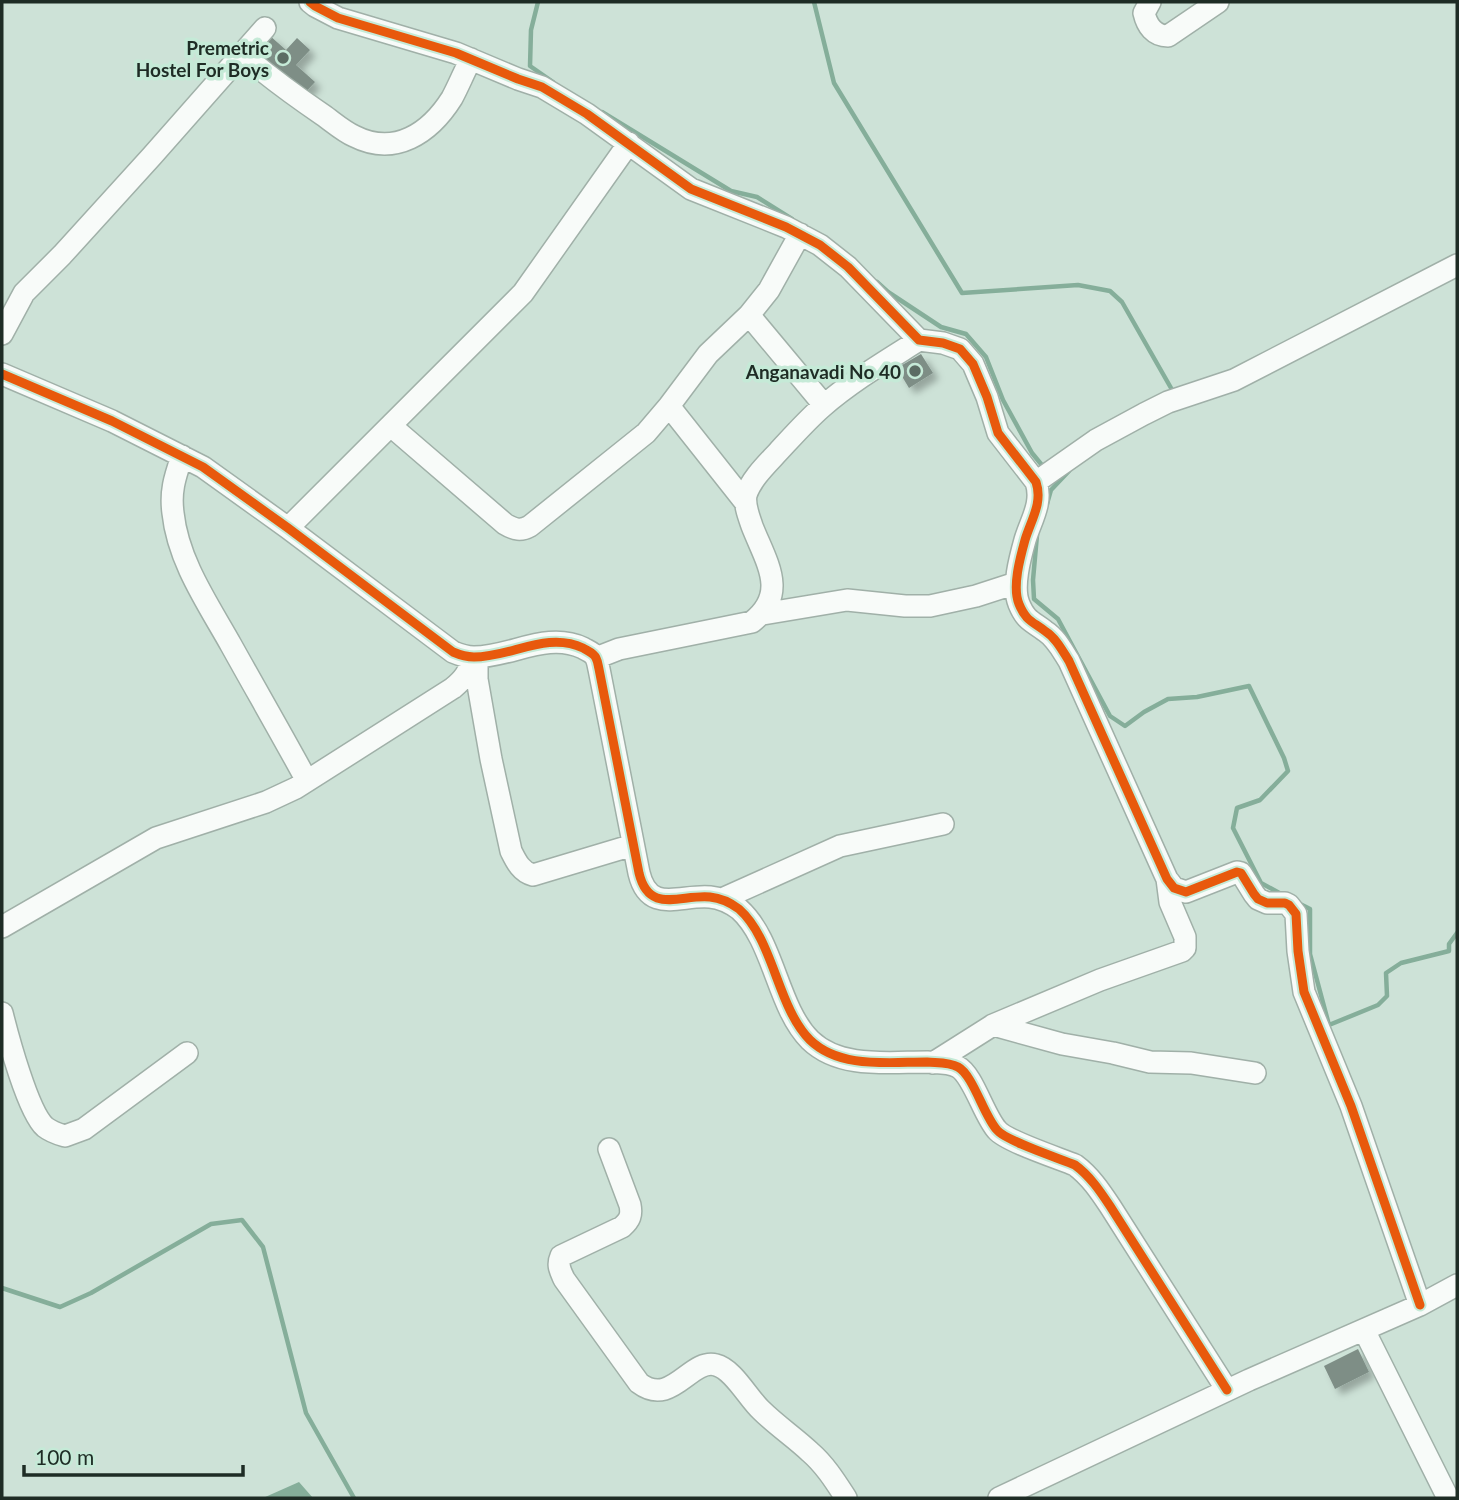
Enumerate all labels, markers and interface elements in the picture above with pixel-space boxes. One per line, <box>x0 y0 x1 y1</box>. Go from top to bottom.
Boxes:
place label: Premetric Hostel For Boys <box>136 36 269 81</box>
marker: Premetric Hostel For Boys <box>275 50 291 66</box>
place label: Anganavadi No 40 <box>745 360 901 383</box>
marker: Anganavadi No 40 <box>907 363 923 379</box>
scale bar <box>24 1434 243 1478</box>
text: 100 m <box>35 1444 94 1469</box>

